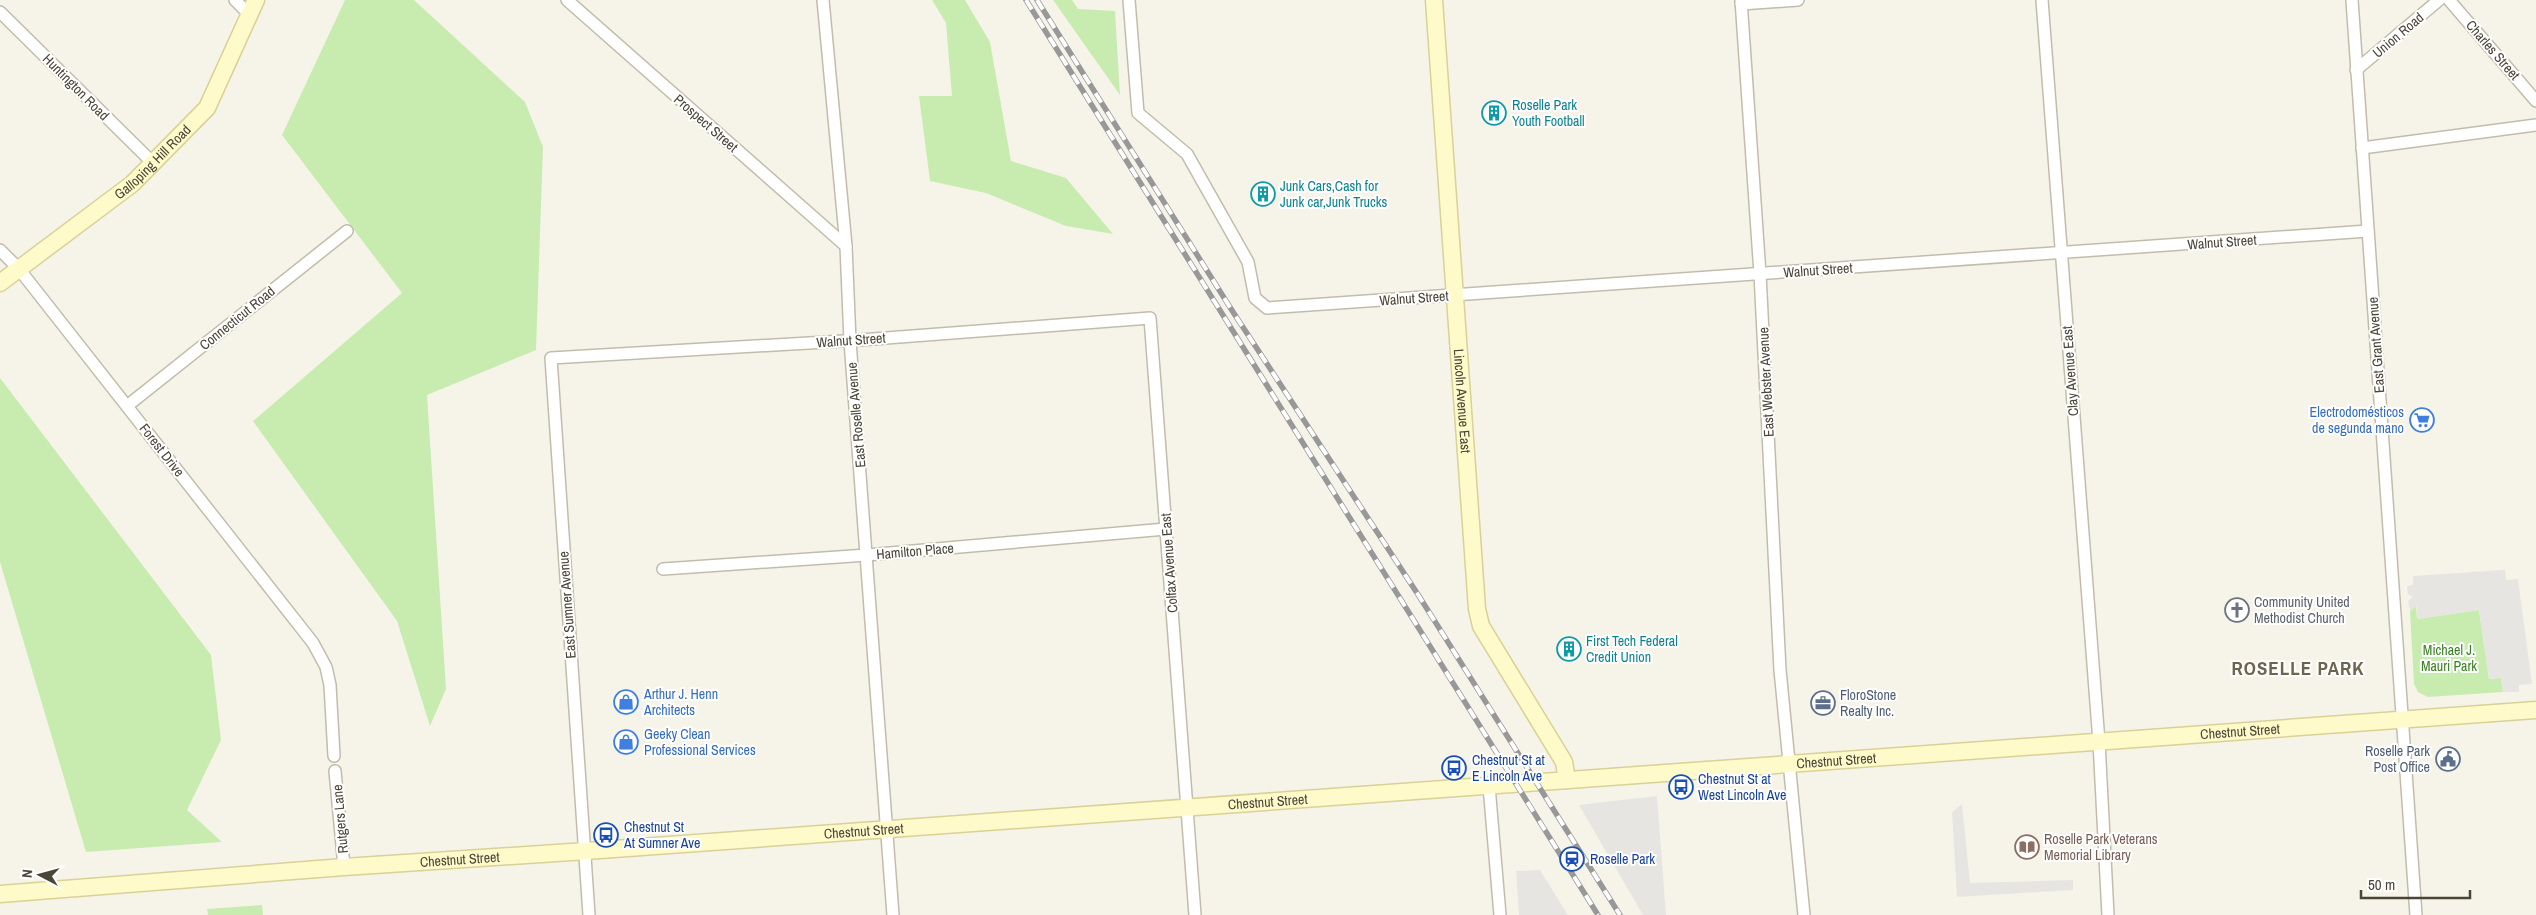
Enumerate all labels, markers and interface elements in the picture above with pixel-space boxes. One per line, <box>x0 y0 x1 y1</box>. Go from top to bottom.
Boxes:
street label: Union Road <box>2369 8 2427 62</box>
street label: Charles Street <box>2462 16 2524 84</box>
street label: Huntington Road <box>39 50 113 124</box>
street label: Prospect Street <box>670 90 742 156</box>
place label: Roselle Park Youth Football <box>1512 96 1585 130</box>
building icon: Roselle Park Youth Football <box>1481 100 1507 126</box>
street label: Galloping Hill Road <box>111 121 194 203</box>
place label: Junk Cars,Cash for Junk car,Junk Trucks <box>1280 177 1387 211</box>
building icon: Junk Cars,Cash for Junk car,Junk Trucks <box>1250 181 1276 207</box>
street label: Walnut Street <box>2187 231 2257 253</box>
street label: Walnut Street <box>1783 259 1853 281</box>
street label: Connecticut Road <box>196 282 278 354</box>
street label: Walnut Street <box>1379 287 1449 309</box>
street label: East Grant Avenue <box>2364 296 2388 394</box>
street label: Clay Avenue East <box>2058 325 2082 417</box>
street label: East Webster Avenue <box>1754 327 1778 437</box>
street label: Walnut Street <box>816 329 886 351</box>
street label: Lincoln Avenue East <box>1450 348 1475 454</box>
street label: East Roselle Avenue <box>842 362 870 468</box>
place label: Electrodomésticos de segunda mano <box>2310 403 2404 437</box>
supermarket icon: Electrodomésticos de segunda mano <box>2409 407 2435 433</box>
street label: Forest Drive <box>136 420 188 480</box>
street label: Colfax Avenue East <box>1157 512 1181 614</box>
street label: Hamilton Place <box>875 539 955 563</box>
street label: East Sumner Avenue <box>554 551 580 659</box>
place label: Community United Methodist Church <box>2254 593 2350 627</box>
church icon: Community United Methodist Church <box>2224 597 2250 623</box>
place label: First Tech Federal Credit Union <box>1586 632 1678 666</box>
building icon: First Tech Federal Credit Union <box>1556 636 1582 662</box>
park label: Michael J. Mauri Park <box>2421 641 2477 675</box>
district label: ROSELLE PARK <box>2232 655 2364 681</box>
place label: Arthur J. Henn Architects <box>643 685 718 719</box>
place label: FloroStone Realty Inc. <box>1840 686 1896 720</box>
shop icon: Arthur J. Henn Architects <box>613 689 639 715</box>
office icon: FloroStone Realty Inc. <box>1810 690 1836 716</box>
street label: Chestnut Street <box>2200 720 2281 743</box>
place label: Geeky Clean Professional Services <box>644 725 756 759</box>
shop icon: Geeky Clean Professional Services <box>613 729 639 755</box>
place label: Roselle Park Post Office <box>2365 742 2430 776</box>
public building icon: Roselle Park Post Office <box>2435 746 2461 772</box>
street label: Chestnut Street <box>1796 749 1877 772</box>
place label: Chestnut St at E Lincoln Ave <box>1472 751 1545 785</box>
bus stop icon: Chestnut St at E Lincoln Ave <box>1441 755 1467 781</box>
place label: Chestnut St at West Lincoln Ave <box>1698 770 1786 804</box>
bus stop icon: Chestnut St at West Lincoln Ave <box>1668 774 1694 800</box>
street label: Rutgers Lane <box>328 784 352 854</box>
street label: Chestnut Street <box>1227 790 1308 814</box>
place label: Chestnut St At Sumner Ave <box>623 818 700 852</box>
street label: Chestnut Street <box>823 819 904 843</box>
bus stop icon: Chestnut St At Sumner Ave <box>593 822 619 848</box>
place label: Roselle Park Veterans Memorial Library <box>2044 830 2158 864</box>
library icon: Roselle Park Veterans Memorial Library <box>2014 834 2040 860</box>
station icon: Roselle Park <box>1559 846 1585 872</box>
street label: Chestnut Street <box>419 848 500 871</box>
north arrow <box>15 850 65 900</box>
place label: Roselle Park <box>1590 850 1655 868</box>
scale bar <box>2361 868 2470 900</box>
text: N <box>18 869 36 879</box>
text: 50 m <box>2368 874 2395 895</box>

